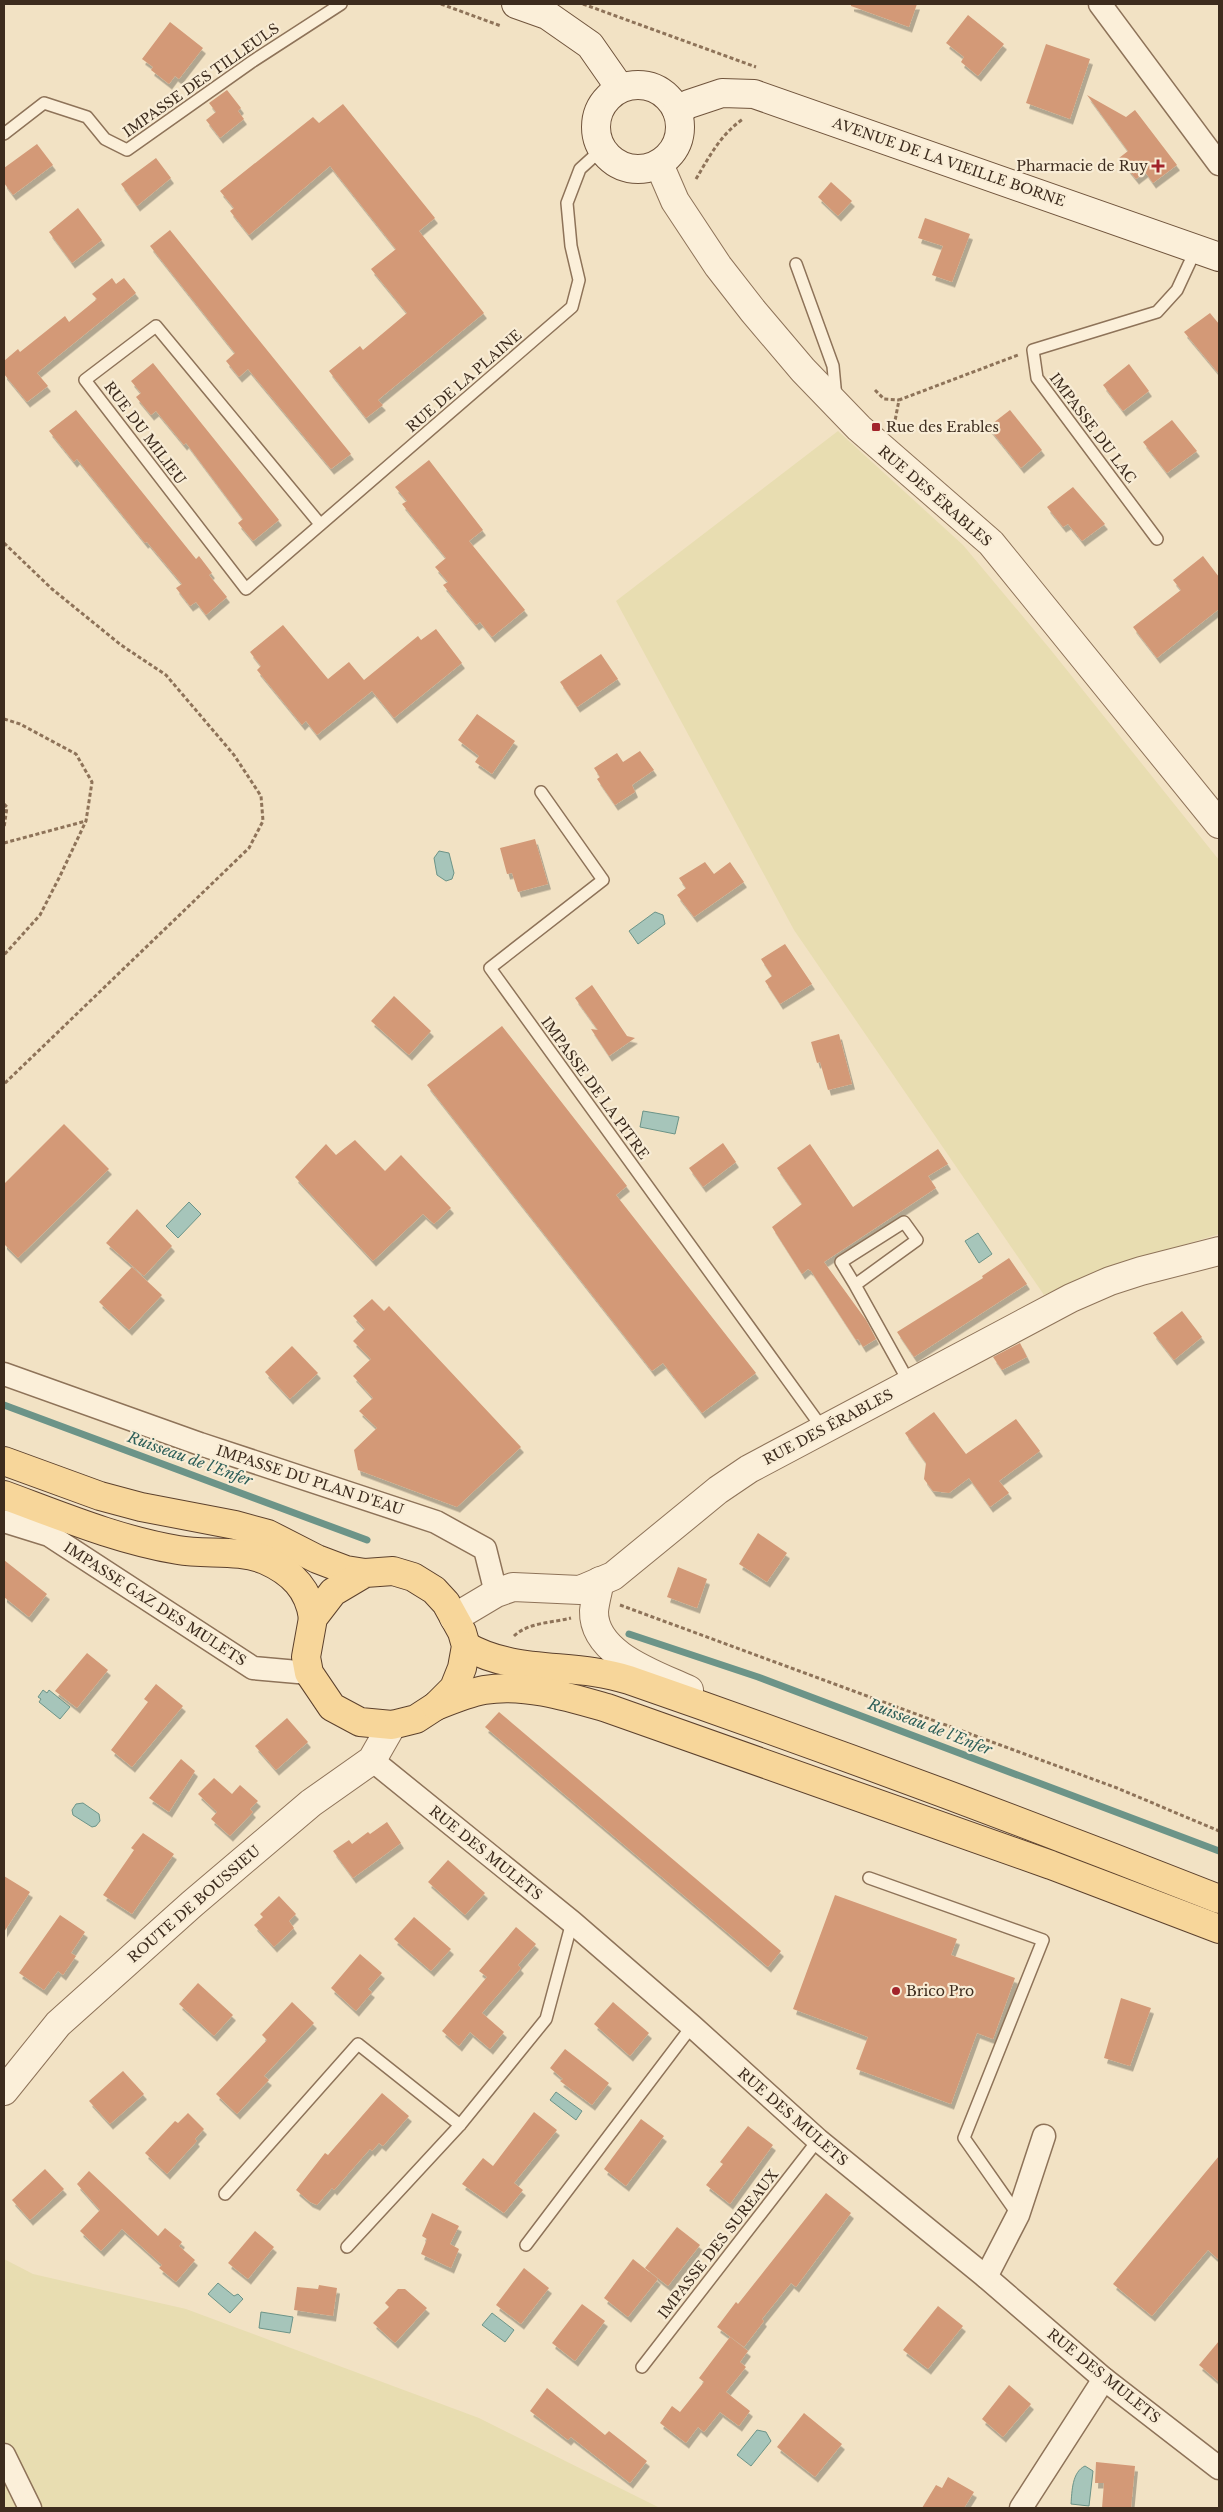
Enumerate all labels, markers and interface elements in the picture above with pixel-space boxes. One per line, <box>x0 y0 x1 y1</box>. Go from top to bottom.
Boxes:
street label: IMPASSE DES TILLEULS <box>119 19 283 141</box>
street label: AVENUE DE LA VIEILLE BORNE <box>829 113 1068 210</box>
place label: Pharmacie de Ruy <box>1016 157 1148 175</box>
marker: Pharmacie de Ruy <box>1152 160 1164 172</box>
street label: RUE DE LA PLAINE <box>403 326 525 436</box>
street label: IMPASSE DU LAC <box>1046 369 1140 487</box>
street label: RUE DU MILIEU <box>100 378 190 488</box>
place label: Rue des Erables <box>886 418 999 436</box>
marker: Rue des Erables <box>870 421 882 433</box>
street label: RUE DES ÉRABLES <box>875 442 995 550</box>
street label: IMPASSE DE LA PITRE <box>537 1013 653 1163</box>
street label: RUE DES ÉRABLES <box>760 1385 896 1469</box>
water label: Ruisseau de l'Enfer <box>124 1427 256 1490</box>
street label: IMPASSE DU PLAN D'EAU <box>214 1441 406 1519</box>
street label: IMPASSE GAZ DES MULETS <box>60 1538 250 1670</box>
water label: Ruisseau de l'Enfer <box>865 1694 996 1759</box>
street label: RUE DES MULETS <box>426 1802 546 1904</box>
street label: ROUTE DE BOUSSIEU <box>124 1842 264 1966</box>
place label: Brico Pro <box>906 1982 974 2000</box>
marker: Brico Pro <box>890 1985 902 1997</box>
street label: RUE DES MULETS <box>734 2064 852 2170</box>
street label: IMPASSE DES SUREAUX <box>654 2165 782 2322</box>
street label: RUE DES MULETS <box>1044 2325 1164 2427</box>

